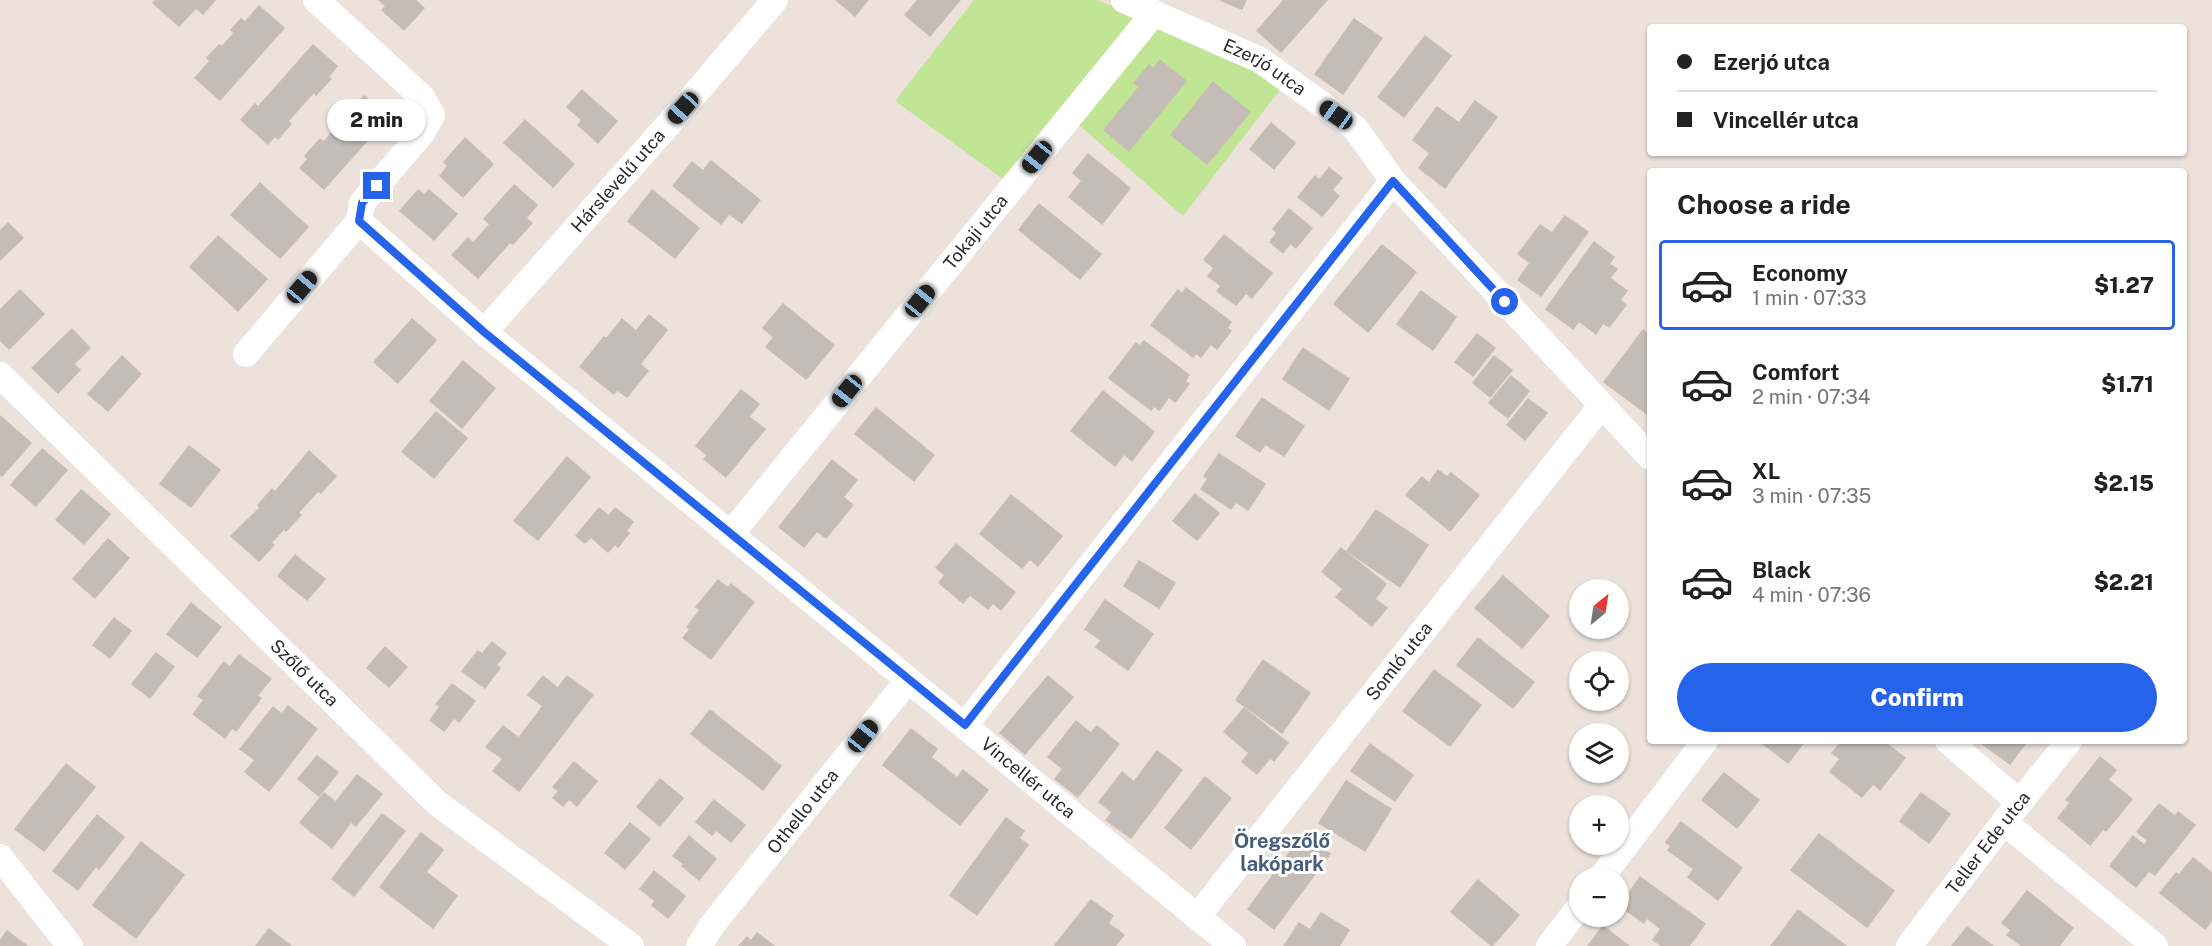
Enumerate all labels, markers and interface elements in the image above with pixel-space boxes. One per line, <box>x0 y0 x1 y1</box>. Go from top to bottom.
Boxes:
street label: Ezerjó utca <box>1220 34 1310 100</box>
text: Ezerjó utca <box>1713 49 1830 75</box>
car <box>664 89 702 127</box>
car <box>1316 97 1356 133</box>
callout: 2 min <box>328 99 427 141</box>
text: Vincellér utca <box>1713 107 1859 133</box>
text: 2 min <box>350 108 403 132</box>
street label: Hárslevelű utca <box>567 125 669 237</box>
car <box>1019 137 1055 177</box>
route end <box>363 172 390 199</box>
text: Choose a ride <box>1677 188 1851 220</box>
street label: Tokaji utca <box>939 190 1012 274</box>
icon: car <box>1680 258 1734 312</box>
text: Economy <box>1752 260 1848 286</box>
car <box>284 267 320 307</box>
text: $1.27 <box>2094 272 2154 298</box>
car <box>902 281 938 321</box>
text: 1 min · 07:33 <box>1752 286 1867 310</box>
route start <box>1491 288 1518 315</box>
icon: car <box>1680 357 1734 411</box>
text: Comfort <box>1752 359 1839 385</box>
car <box>829 371 865 411</box>
text: $1.71 <box>2101 371 2154 397</box>
text: 2 min · 07:34 <box>1752 385 1870 409</box>
icon: car <box>1680 456 1734 510</box>
text: XL <box>1752 458 1780 484</box>
text: $2.15 <box>2093 470 2154 496</box>
text: 3 min · 07:35 <box>1752 484 1871 508</box>
icon: car <box>1680 555 1734 609</box>
text: Black <box>1752 557 1811 583</box>
text: $2.21 <box>2094 569 2154 595</box>
north arrow <box>1569 579 1629 639</box>
map controls <box>1569 579 1629 927</box>
text: 4 min · 07:36 <box>1752 583 1871 607</box>
street label: Somló utca <box>1361 618 1436 704</box>
street label: Szőlő utca <box>266 635 343 711</box>
button: locate <box>1569 651 1629 711</box>
button: Confirm <box>1677 663 2157 732</box>
car <box>845 716 881 756</box>
button: layers <box>1569 723 1629 783</box>
street label: Vincellér utca <box>977 733 1080 822</box>
street label: Othello utca <box>762 765 843 858</box>
street label: Teller Ede utca <box>1941 787 2034 898</box>
button: + <box>1569 795 1629 855</box>
district label: Öregszőlő lakópark <box>1234 828 1331 876</box>
button: − <box>1569 867 1629 927</box>

